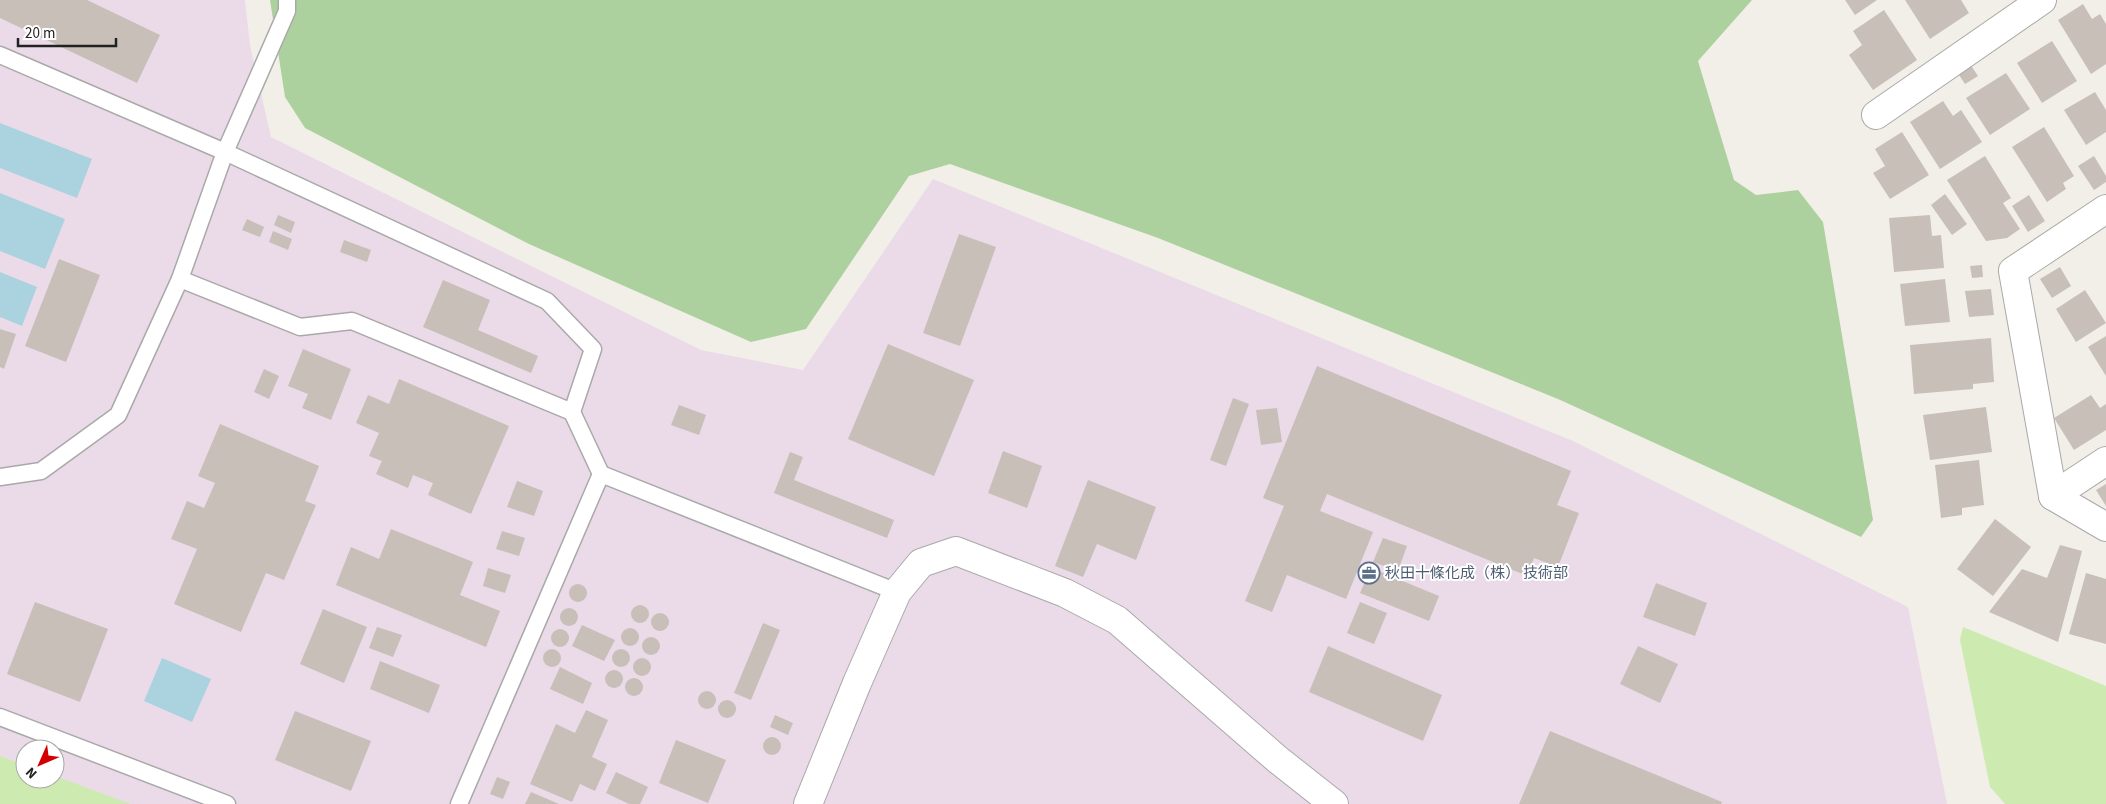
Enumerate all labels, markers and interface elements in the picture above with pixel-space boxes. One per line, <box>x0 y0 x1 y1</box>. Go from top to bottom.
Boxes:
scale bar <box>18 15 115 47</box>
text: 20 m <box>25 23 55 44</box>
office icon: 秋田十條化成（株） 技術部 <box>1357 561 1381 585</box>
place label: 秋田十條化成（株） 技術部 <box>1385 563 1568 584</box>
north arrow <box>15 739 65 789</box>
text: N <box>21 762 42 783</box>

